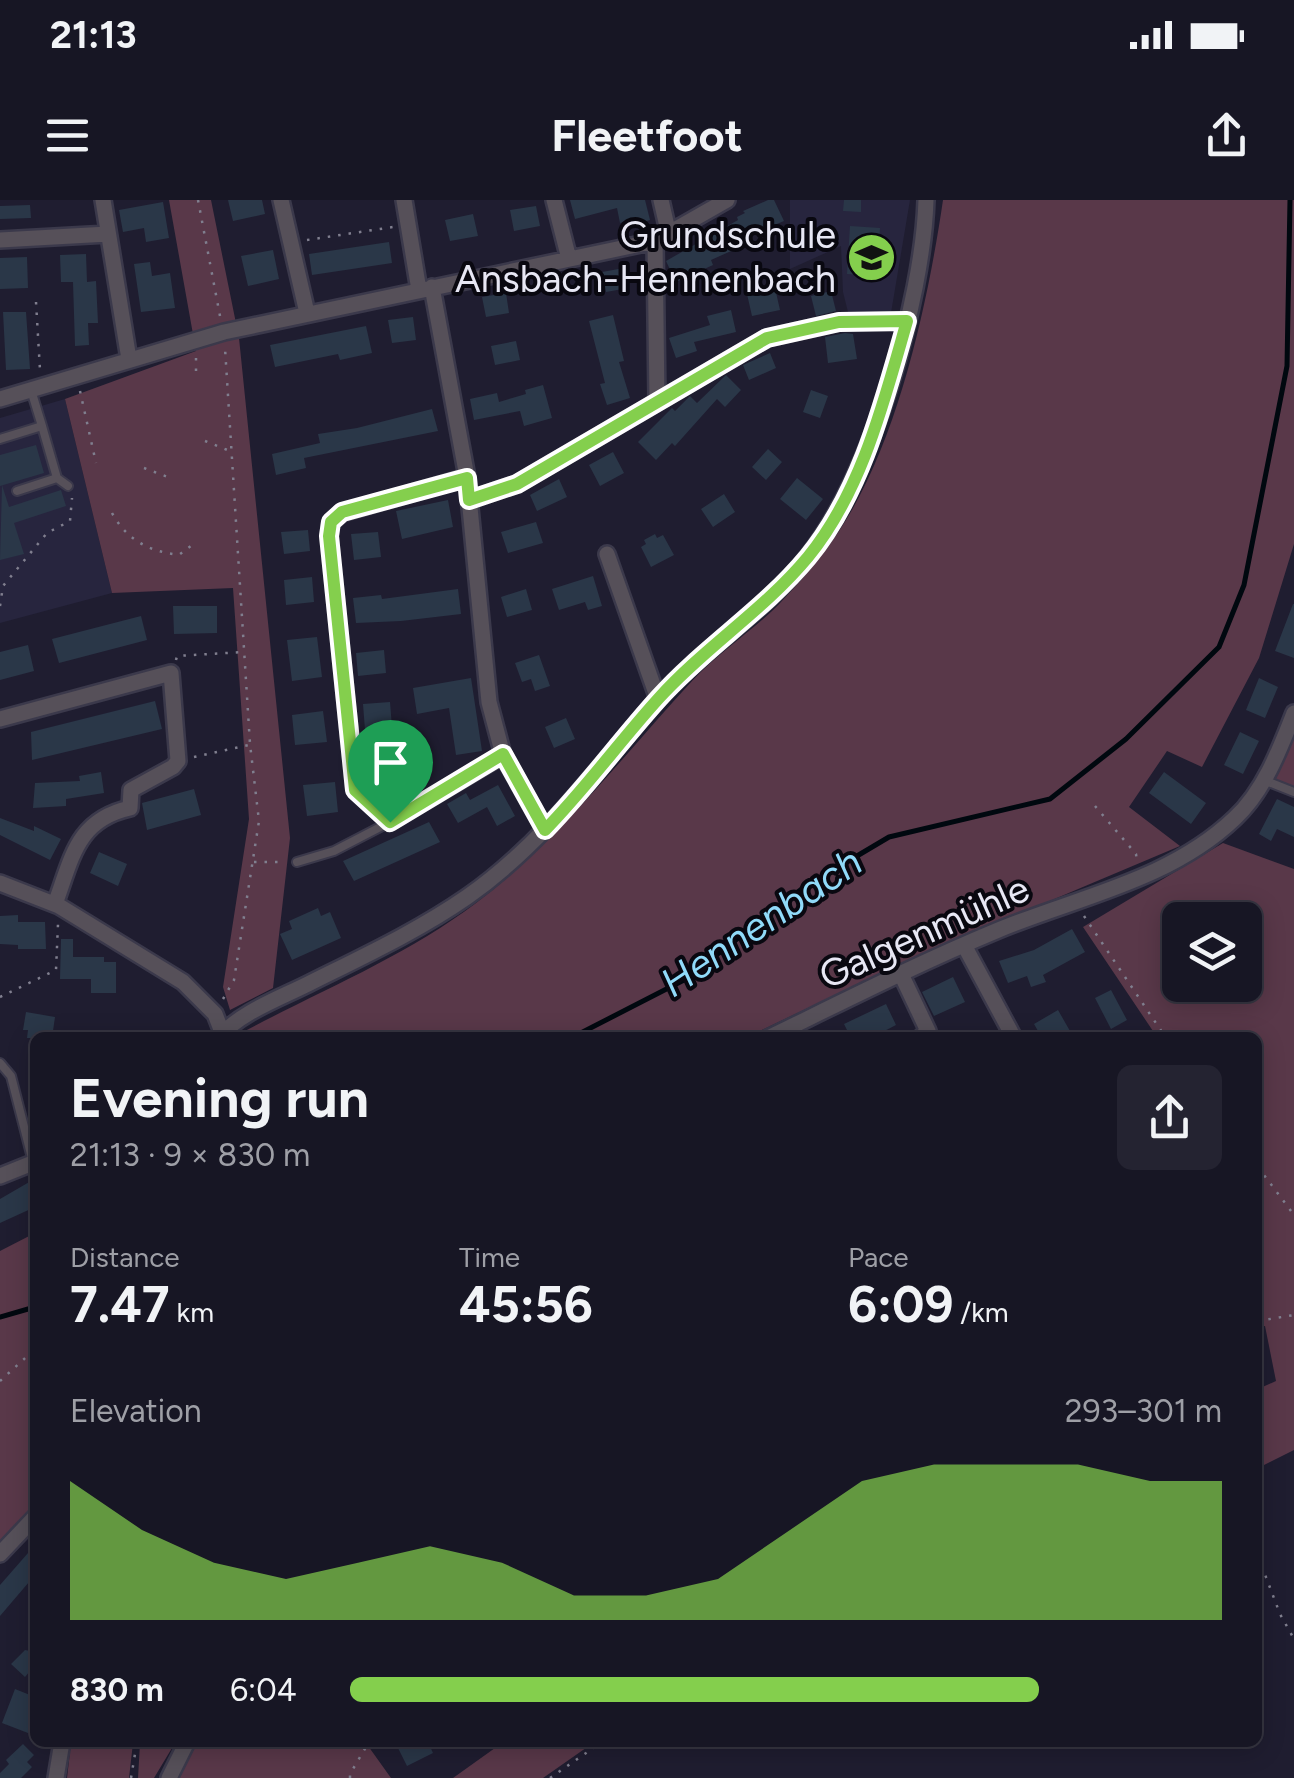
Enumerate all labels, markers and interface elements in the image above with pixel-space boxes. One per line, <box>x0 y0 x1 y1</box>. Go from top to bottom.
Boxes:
text: 21:13 <box>50 12 137 58</box>
icon: menu <box>40 108 95 163</box>
text: Fleetfoot <box>551 108 743 162</box>
icon: share <box>1199 108 1254 163</box>
place label: Grundschule Ansbach-Hennenbach <box>455 212 836 302</box>
school or university icon: Grundschule Ansbach-Hennenbach <box>845 231 897 283</box>
pin <box>348 720 433 823</box>
icon: arrive <box>363 735 418 790</box>
water label: Hennenbach <box>651 837 871 1007</box>
street label: Galgenmühle <box>812 865 1036 999</box>
map controls <box>1162 902 1262 1002</box>
button: layers <box>1162 902 1262 1002</box>
text: Evening run <box>70 1065 369 1131</box>
button: share <box>1117 1065 1222 1170</box>
text: 21:13 · 9 × 830 m <box>70 1136 310 1174</box>
text: Distance <box>70 1240 180 1274</box>
text: Time <box>459 1240 520 1274</box>
text: Pace <box>848 1240 909 1274</box>
text: 7.47 <box>70 1274 170 1335</box>
text: 45:56 <box>459 1274 593 1335</box>
text: 6:09 <box>848 1274 953 1335</box>
text: km <box>170 1295 214 1329</box>
text: /km <box>953 1295 1009 1329</box>
text: Elevation <box>70 1392 202 1430</box>
text: 293–301 m <box>1065 1392 1222 1430</box>
text: 830 m <box>70 1671 164 1709</box>
text: 6:04 <box>230 1671 297 1709</box>

